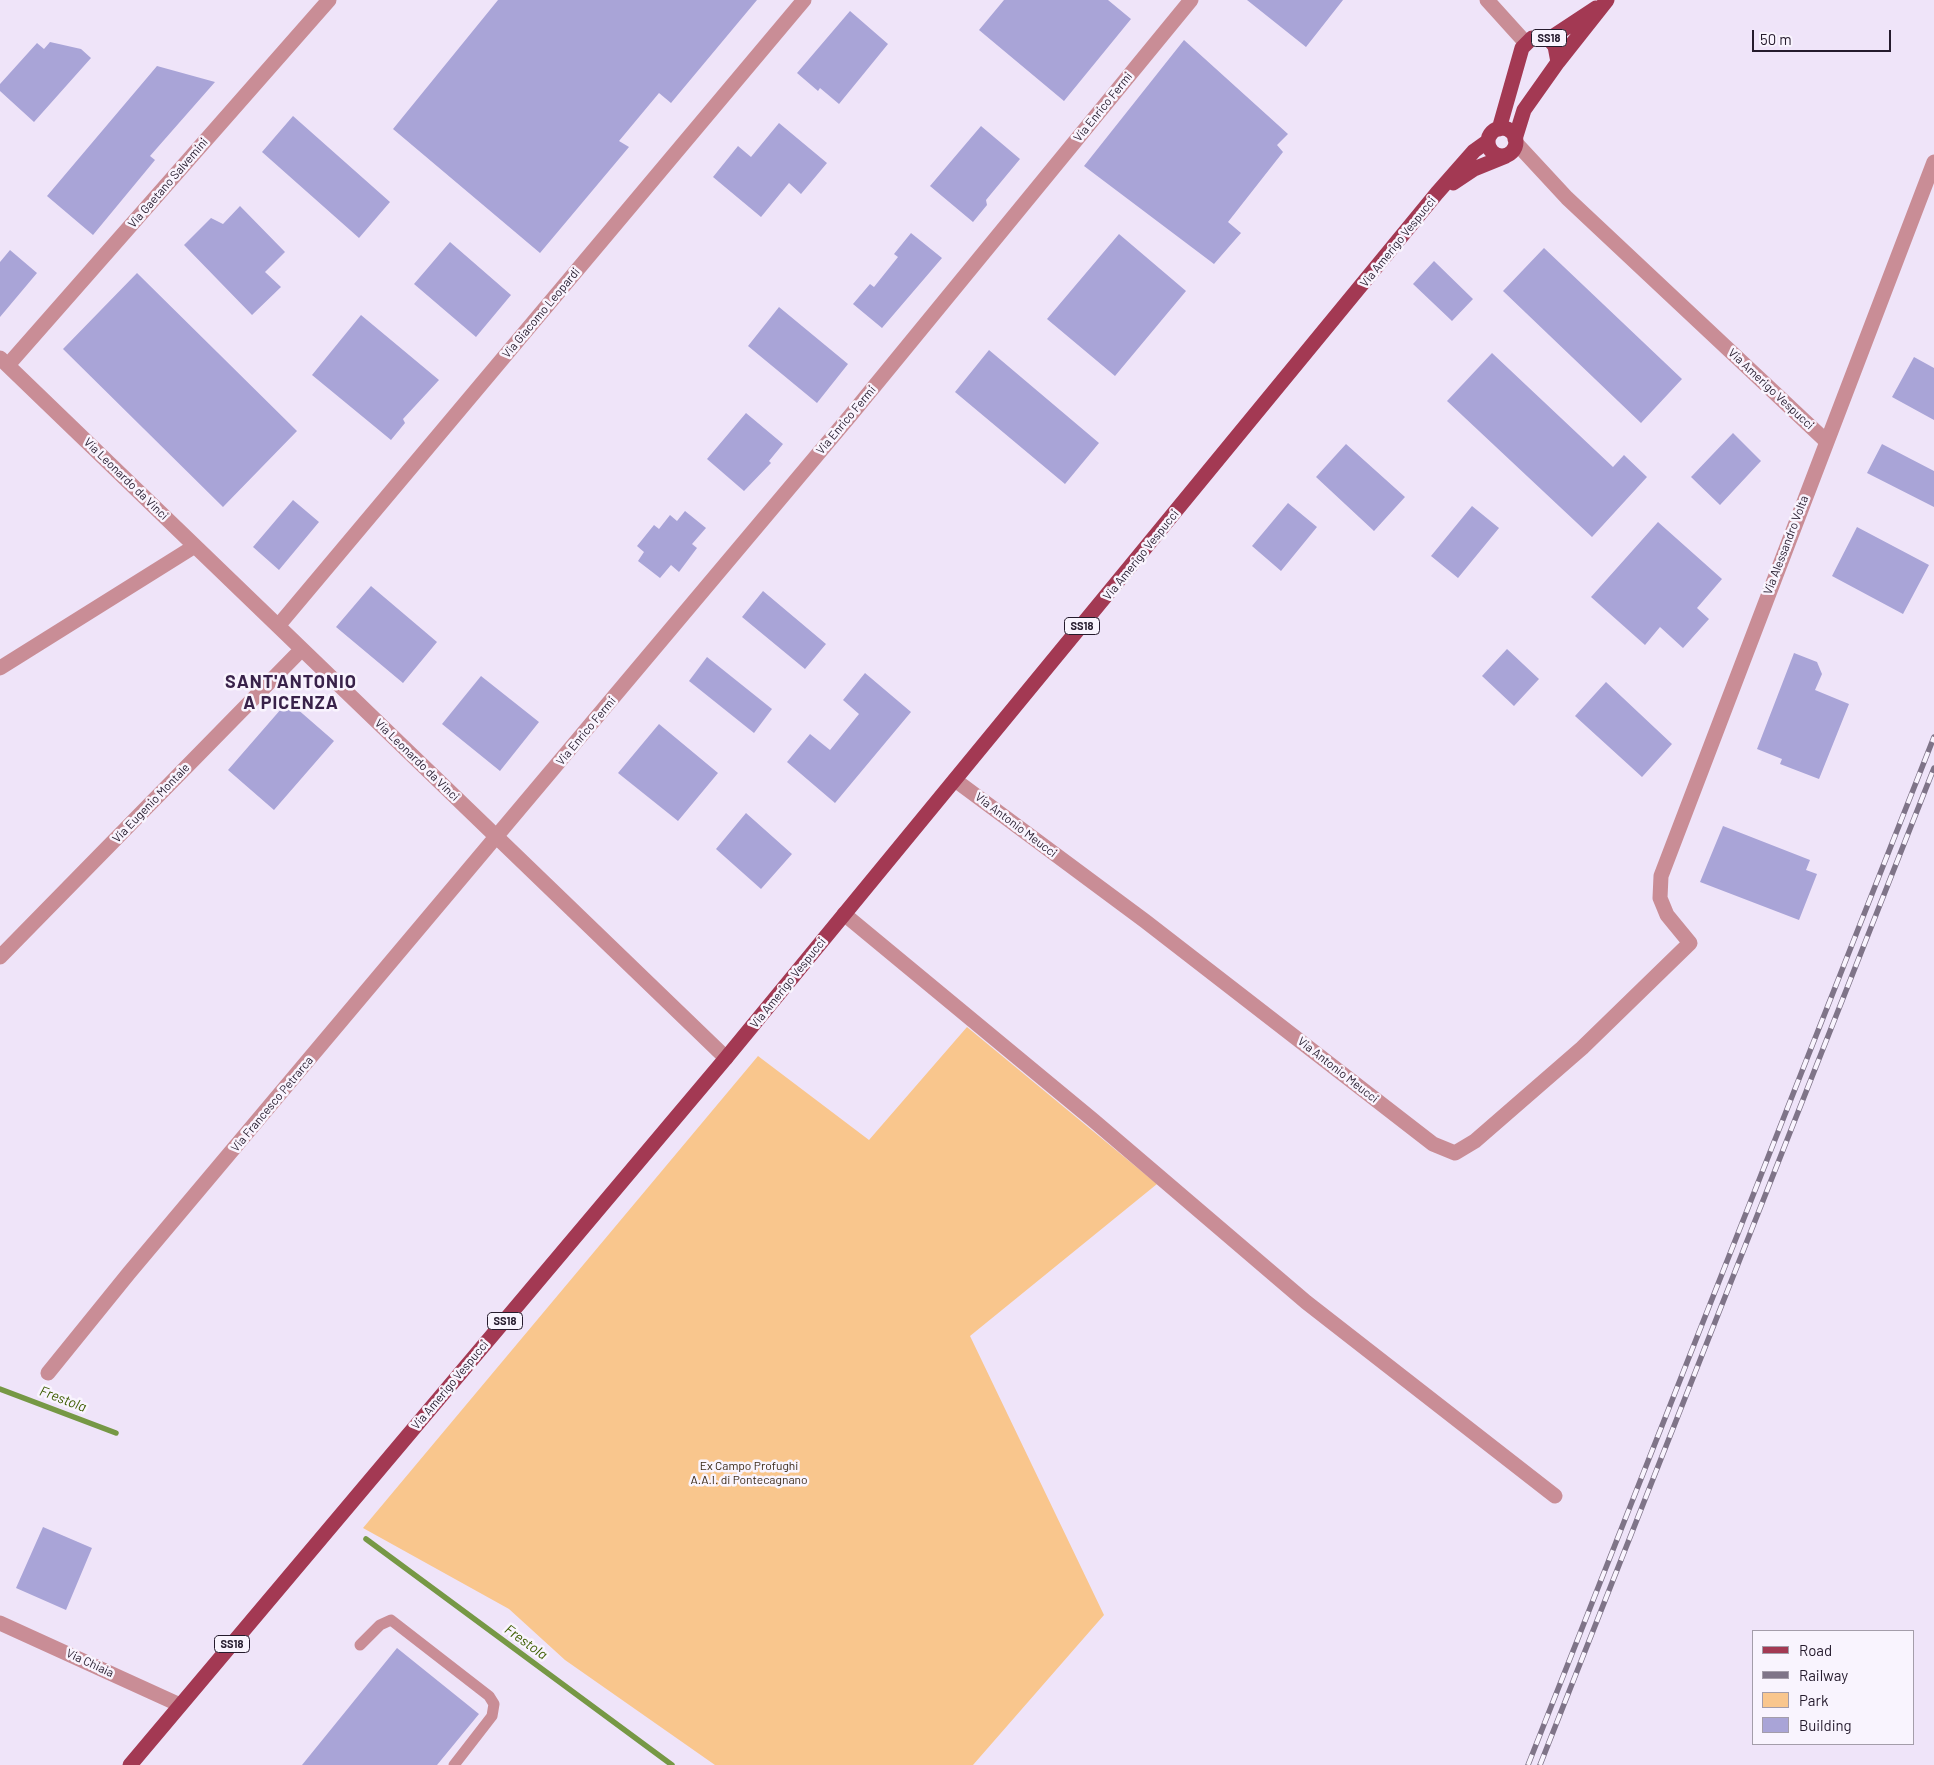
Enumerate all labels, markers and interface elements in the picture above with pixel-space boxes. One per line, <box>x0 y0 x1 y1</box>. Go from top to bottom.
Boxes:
scale bar <box>1754 20 1893 52</box>
road number: SS18 <box>1532 29 1566 46</box>
text: 50 m <box>1760 30 1792 48</box>
street label: Via Enrico Fermi <box>1071 69 1135 145</box>
street label: Via Gaetano Salvemini <box>125 135 211 231</box>
street label: Via Amerigo Vespucci <box>1357 194 1439 290</box>
street label: Via Giacomo Leopardi <box>499 265 583 361</box>
street label: Via Amerigo Vespucci <box>1725 346 1817 432</box>
street label: Via Enrico Fermi <box>813 383 879 457</box>
street label: Via Leonardo da Vinci <box>81 435 171 523</box>
street label: Via Alessandro Volta <box>1760 493 1812 597</box>
street label: Via Amerigo Vespucci <box>1100 507 1182 603</box>
road number: SS18 <box>1064 618 1100 634</box>
district label: SANT'ANTONIO A PICENZA <box>224 671 358 714</box>
street label: Via Enrico Fermi <box>553 694 619 768</box>
street label: Via Leonardo da Vinci <box>372 716 462 804</box>
street label: Via Eugenio Montale <box>109 760 193 846</box>
street label: Via Antonio Meucci <box>972 790 1060 860</box>
street label: Via Amerigo Vespucci <box>747 935 829 1031</box>
street label: Via Antonio Meucci <box>1295 1034 1381 1106</box>
street label: Via Francesco Petrarca <box>228 1053 316 1155</box>
road number: SS18 <box>488 1312 522 1330</box>
street label: Via Amerigo Vespucci <box>408 1337 492 1433</box>
water label: Frestola <box>37 1382 89 1416</box>
park label: Ex Campo Profughi A.A.I. di Pontecagnano <box>691 1459 807 1487</box>
water label: Frestola <box>501 1621 551 1663</box>
legend <box>1752 1630 1914 1745</box>
road number: SS18 <box>214 1636 250 1652</box>
text: Road <box>1799 1641 1832 1659</box>
street label: Via Chiaia <box>64 1646 116 1680</box>
text: Railway <box>1799 1666 1848 1684</box>
text: Park <box>1799 1691 1828 1709</box>
text: Building <box>1799 1716 1852 1734</box>

